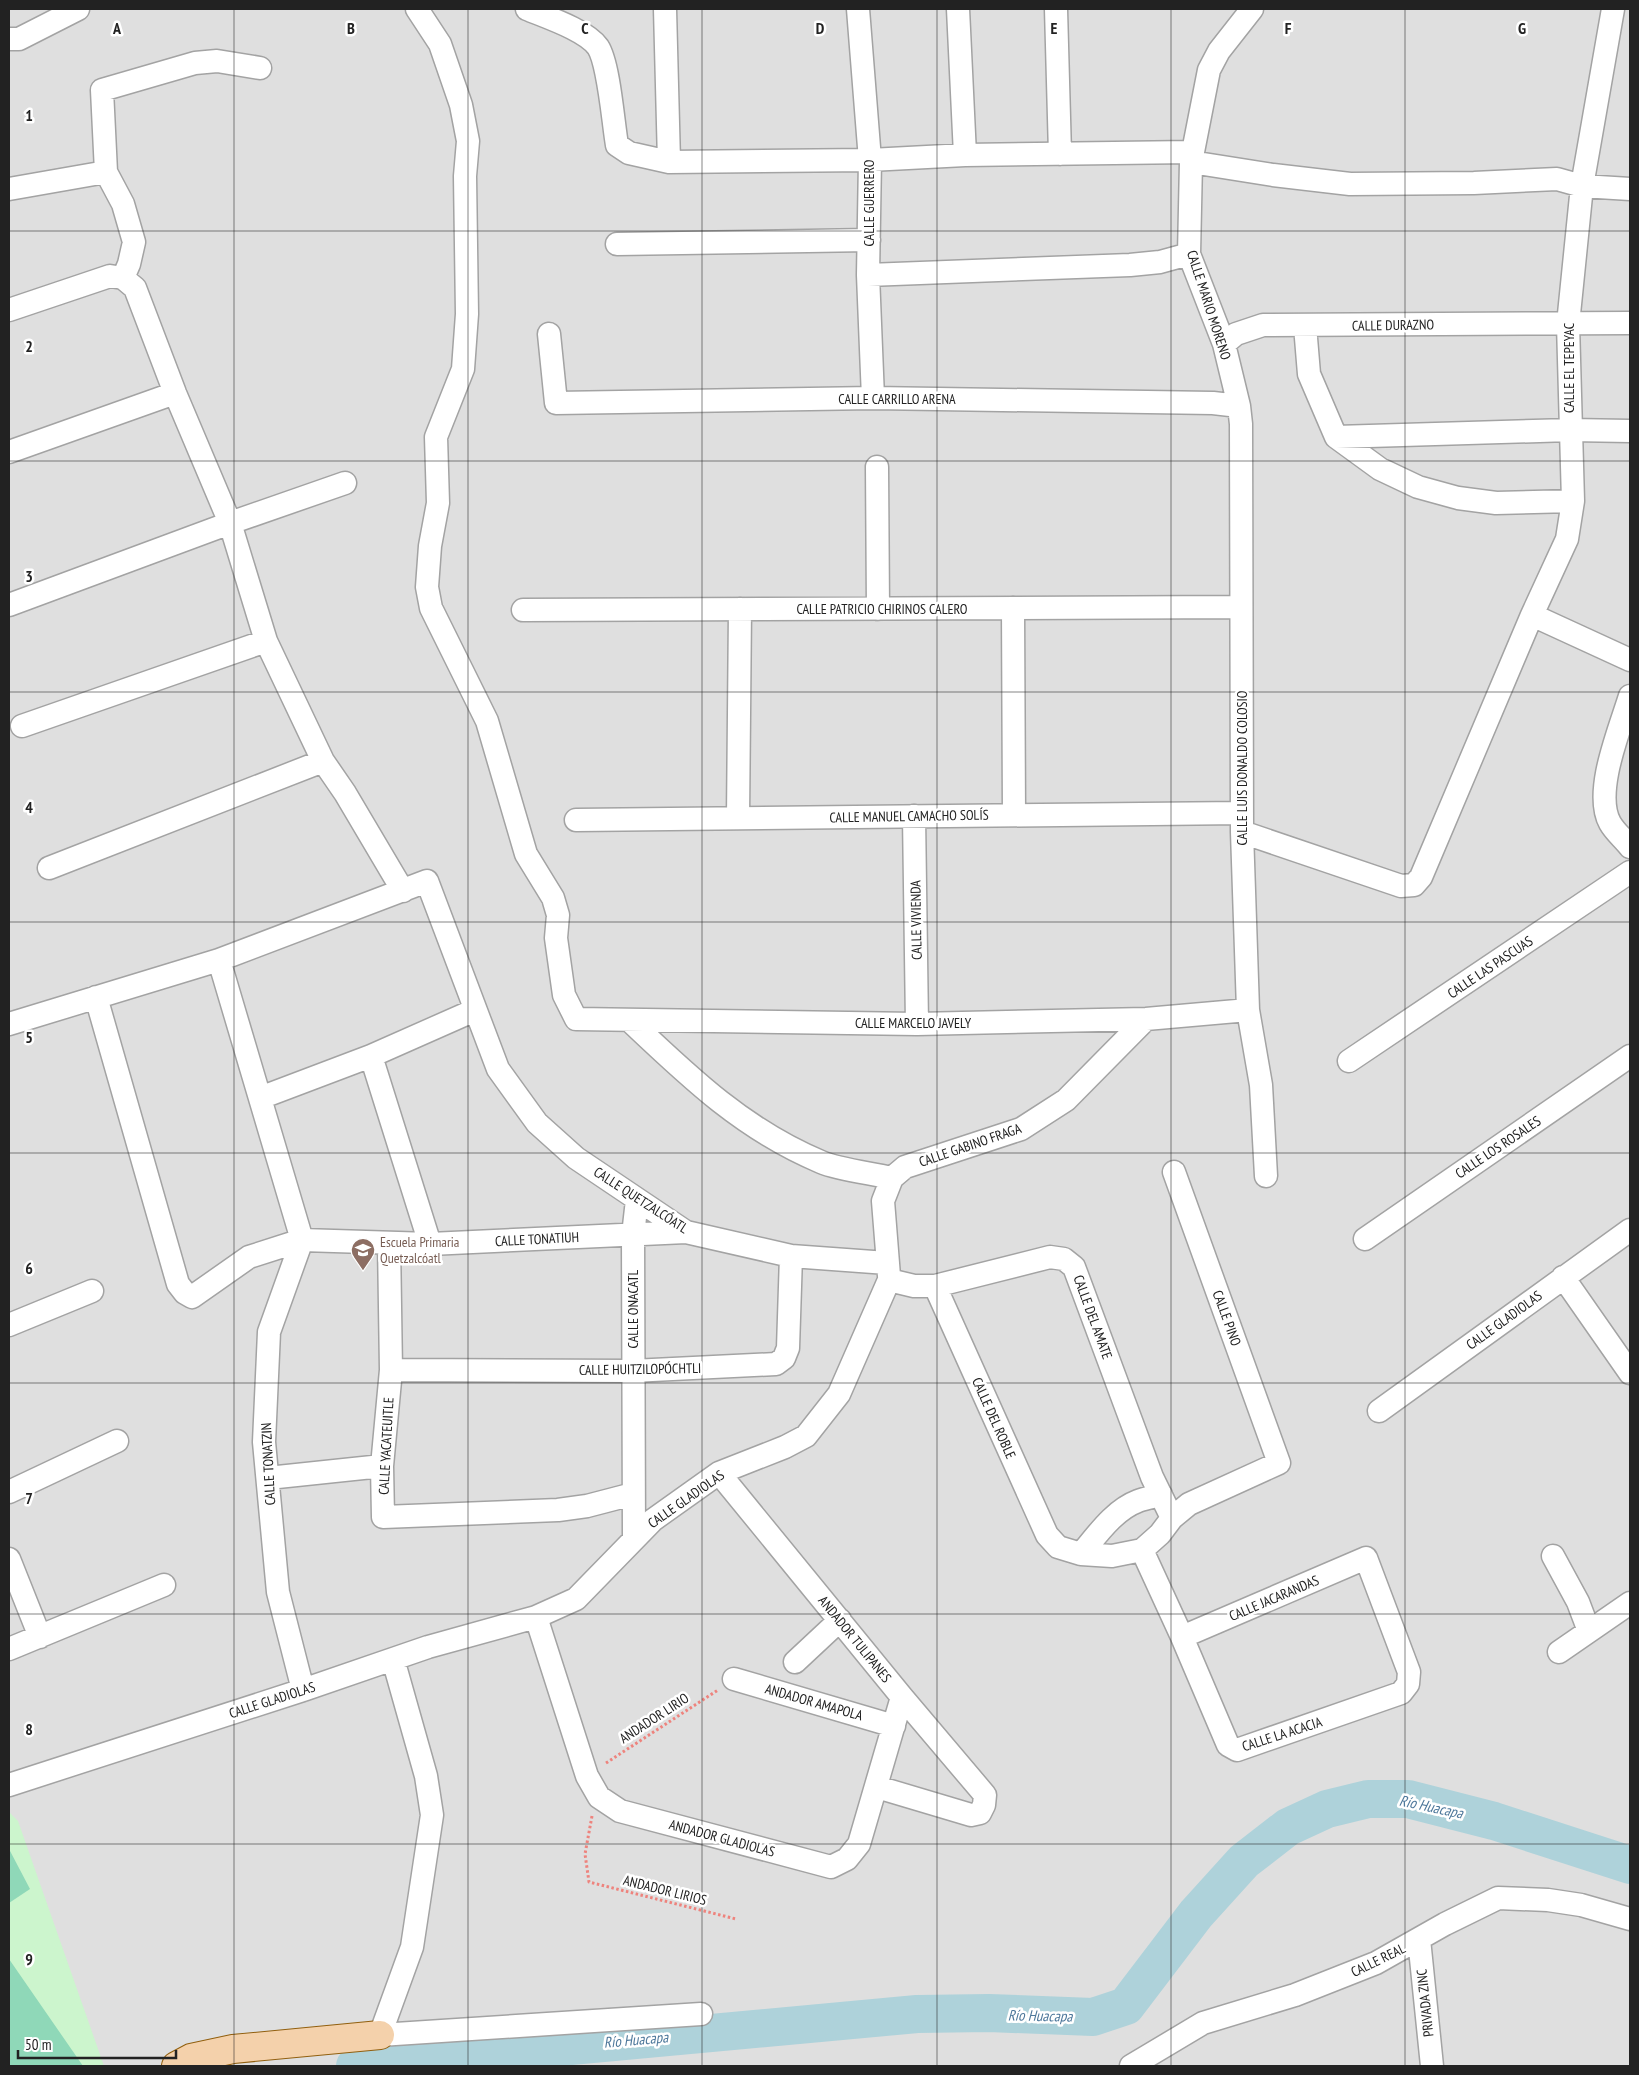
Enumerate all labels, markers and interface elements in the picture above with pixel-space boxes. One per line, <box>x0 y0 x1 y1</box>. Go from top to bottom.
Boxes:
text: A <box>112 18 122 38</box>
text: B <box>347 18 355 38</box>
text: C <box>581 18 589 38</box>
text: D <box>816 18 825 38</box>
text: E <box>1051 18 1058 38</box>
text: F <box>1285 18 1292 38</box>
text: G <box>1518 18 1526 38</box>
text: 1 <box>25 105 33 125</box>
street label: CALLE GUERRERO <box>860 159 878 246</box>
street label: CALLE MARIO MORENO <box>1183 248 1235 362</box>
street label: CALLE DURAZNO <box>1352 315 1435 335</box>
street label: CALLE EL TEPEYAC <box>1560 322 1578 413</box>
text: 2 <box>25 336 33 356</box>
street label: CALLE CARRILLO ARENA <box>838 390 956 408</box>
text: 3 <box>25 566 33 586</box>
street label: CALLE PATRICIO CHIRINOS CALERO <box>796 600 968 618</box>
street label: CALLE LUIS DONALDO COLOSIO <box>1233 690 1251 846</box>
text: 4 <box>25 797 33 817</box>
street label: CALLE MANUEL CAMACHO SOLÍS <box>829 806 989 826</box>
street label: CALLE VIVIENDA <box>906 880 926 960</box>
street label: CALLE LAS PASCUAS <box>1444 932 1536 1002</box>
street label: CALLE MARCELO JAVELY <box>855 1014 972 1032</box>
text: 5 <box>25 1027 33 1047</box>
street label: CALLE LOS ROSALES <box>1452 1112 1544 1182</box>
street label: CALLE GABINO FRAGA <box>917 1119 1024 1171</box>
street label: CALLE QUETZALCÓATL <box>590 1163 692 1237</box>
street label: CALLE TONATIUH <box>495 1228 579 1250</box>
place label: Escuela Primaria Quetzalcóatl <box>380 1233 459 1267</box>
school or university icon: Escuela Primaria Quetzalcóatl <box>350 1237 376 1271</box>
text: 6 <box>25 1258 33 1278</box>
street label: CALLE ONACATL <box>624 1269 642 1348</box>
street label: CALLE DEL AMATE <box>1069 1272 1117 1362</box>
street label: CALLE GLADIOLAS <box>1463 1286 1545 1354</box>
street label: CALLE PINO <box>1209 1288 1245 1349</box>
street label: CALLE HUITZILOPÓCHTLI <box>579 1359 701 1379</box>
street label: CALLE DEL ROBLE <box>968 1374 1020 1462</box>
street label: CALLE YACATEUITLE <box>374 1397 398 1495</box>
street label: CALLE TONATZIN <box>257 1422 279 1506</box>
street label: CALLE GLADIOLAS <box>644 1466 728 1532</box>
text: 7 <box>25 1488 33 1508</box>
street label: CALLE JACARANDAS <box>1226 1571 1322 1625</box>
street label: ANDADOR TULIPANES <box>814 1592 896 1686</box>
street label: CALLE GLADIOLAS <box>227 1678 317 1722</box>
street label: ANDADOR AMAPOLA <box>763 1679 865 1725</box>
street label: ANDADOR LIRIO <box>616 1689 692 1747</box>
street label: CALLE LA ACACIA <box>1240 1713 1325 1755</box>
text: 8 <box>25 1719 33 1739</box>
water label: Río Huacapa <box>1398 1791 1466 1823</box>
street label: ANDADOR GLADIOLAS <box>667 1815 777 1861</box>
street label: ANDADOR LIRIOS <box>621 1871 709 1909</box>
street label: CALLE REAL <box>1348 1939 1408 1981</box>
text: 9 <box>25 1949 33 1969</box>
street label: PRIVADA ZINC <box>1412 1968 1438 2038</box>
water label: Río Huacapa <box>1008 2005 1073 2026</box>
water label: Río Huacapa <box>603 2027 670 2052</box>
scale bar <box>18 2028 175 2060</box>
text: 50 m <box>25 2035 51 2054</box>

